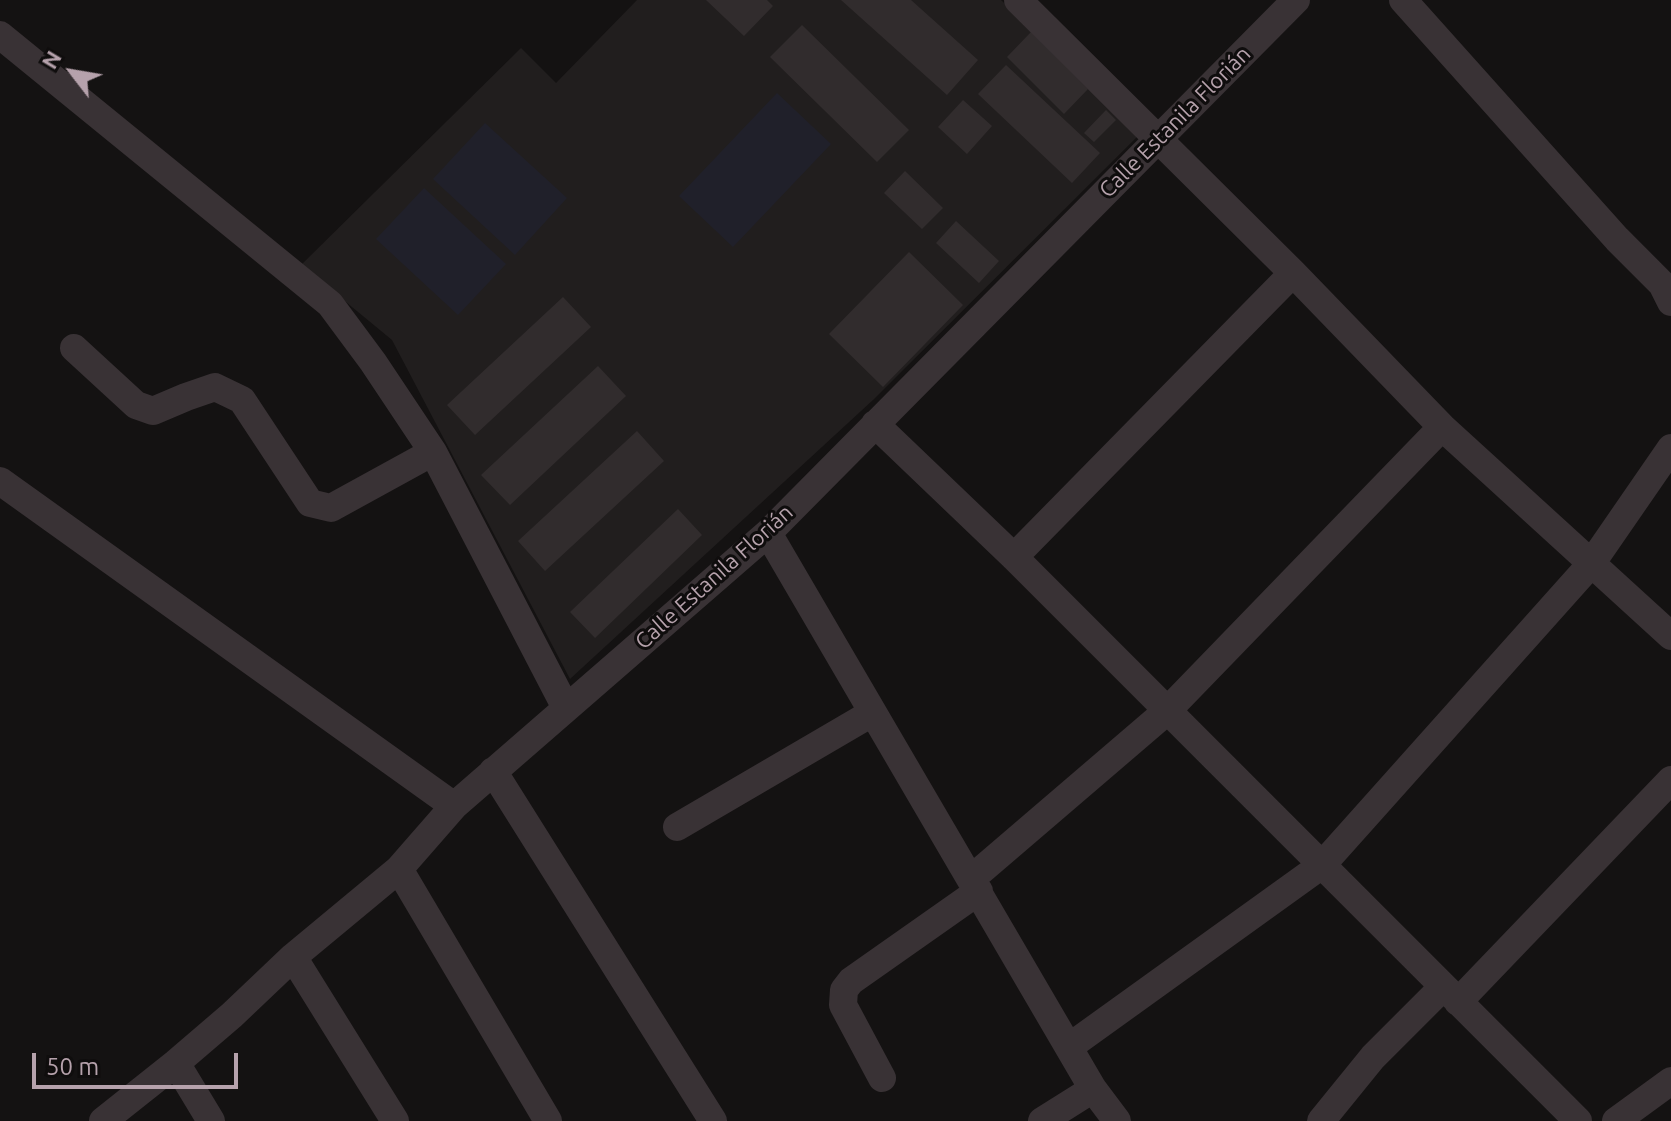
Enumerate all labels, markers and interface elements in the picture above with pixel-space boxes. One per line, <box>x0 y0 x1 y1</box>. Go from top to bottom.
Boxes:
north arrow <box>32 32 112 112</box>
street label: Calle Estanila Florián <box>1094 41 1256 203</box>
text: N <box>36 46 66 73</box>
street label: Calle Estanila Florián <box>630 499 798 655</box>
scale bar <box>36 1037 242 1087</box>
text: 50 m <box>46 1053 99 1080</box>

